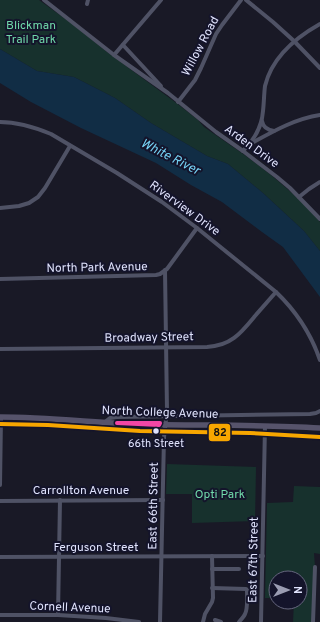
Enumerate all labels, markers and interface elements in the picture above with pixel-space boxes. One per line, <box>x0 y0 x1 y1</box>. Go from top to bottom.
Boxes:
street label: Willow Road <box>179 14 223 79</box>
park label: Blickman Trail Park <box>6 18 56 48</box>
street label: Arden Drive <box>221 122 282 172</box>
water label: White River <box>138 136 203 180</box>
street label: Riverview Drive <box>146 178 223 240</box>
street label: North Park Avenue <box>46 259 148 277</box>
street label: Broadway Street <box>104 329 194 347</box>
street label: North College Avenue <box>101 403 219 423</box>
line badge: 82 <box>208 423 231 442</box>
marker: 66th Street <box>151 426 161 436</box>
text: 82 <box>213 426 227 440</box>
place label: 66th Street <box>128 437 184 451</box>
street label: East 66th Street <box>145 462 163 550</box>
street label: Carrollton Avenue <box>33 483 129 499</box>
park label: Opti Park <box>195 487 245 503</box>
street label: East 67th Street <box>245 517 263 603</box>
street label: Ferguson Street <box>54 540 139 556</box>
north arrow <box>268 570 308 610</box>
text: N <box>290 586 304 594</box>
street label: Cornell Avenue <box>29 599 111 617</box>

